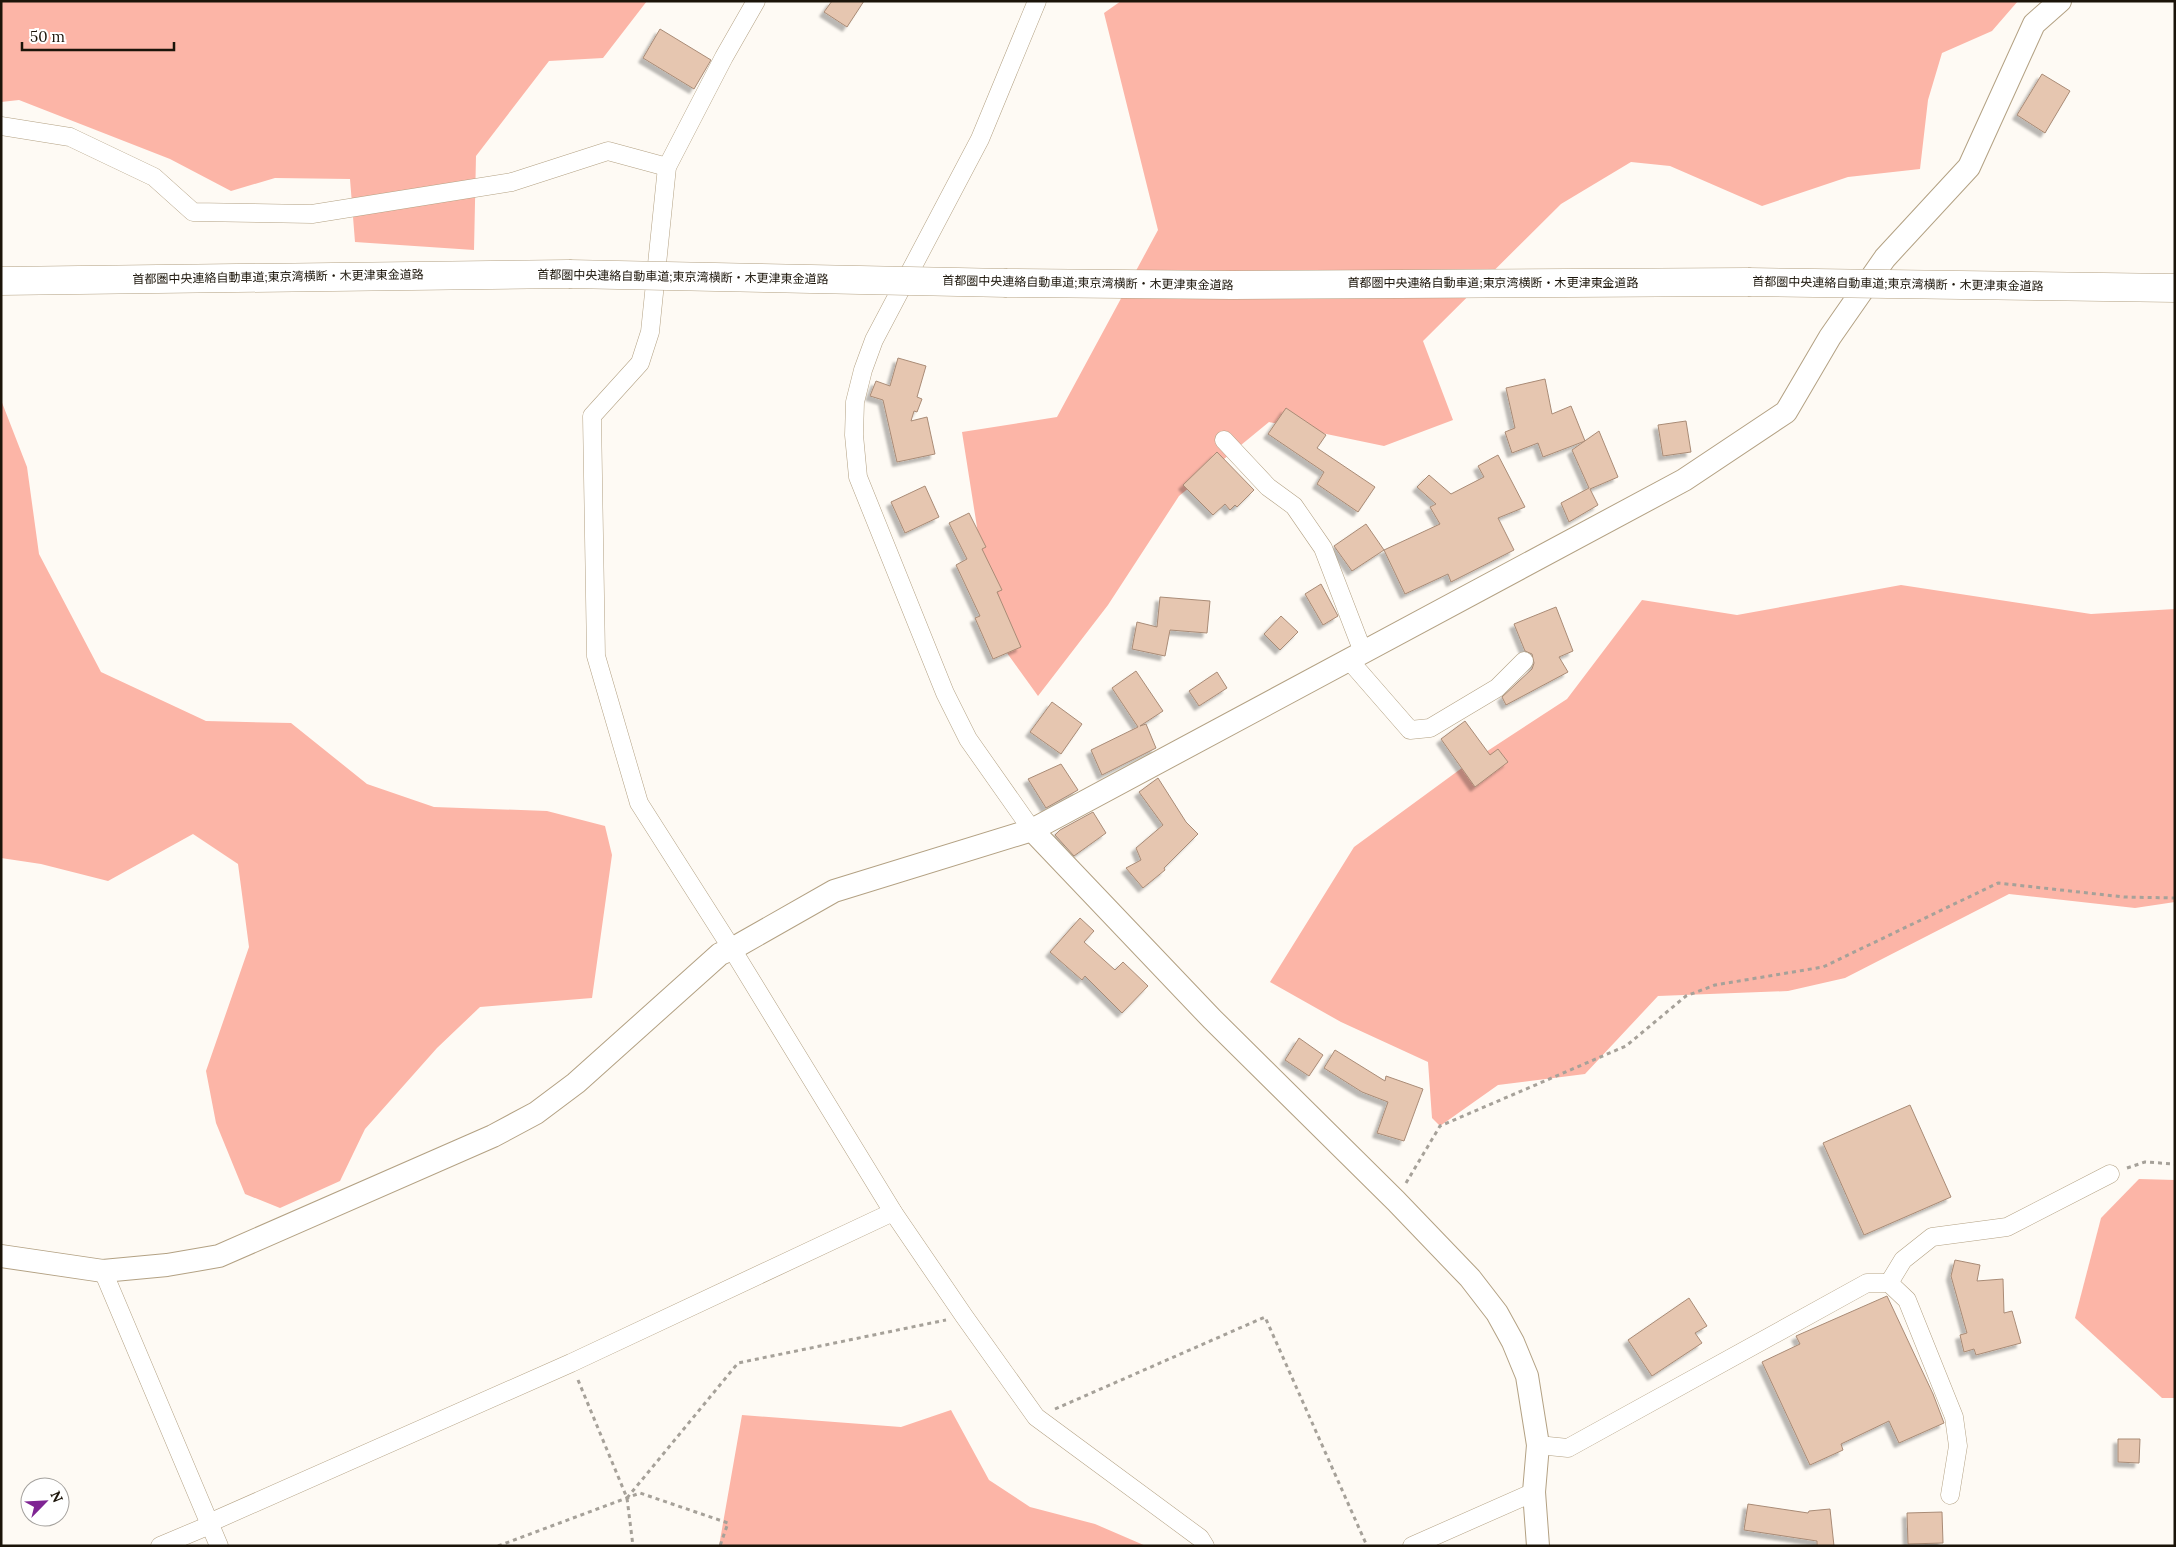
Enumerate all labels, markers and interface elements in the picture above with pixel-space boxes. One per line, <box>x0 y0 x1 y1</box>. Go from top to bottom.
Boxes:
scale bar <box>22 20 175 52</box>
text: 50 m <box>30 27 65 46</box>
street label: 首都圏中央連絡自動車道;東京湾横断・木更津東金道路 <box>132 266 424 287</box>
street label: 首都圏中央連絡自動車道;東京湾横断・木更津東金道路 <box>537 266 829 287</box>
street label: 首都圏中央連絡自動車道;東京湾横断・木更津東金道路 <box>942 272 1234 293</box>
street label: 首都圏中央連絡自動車道;東京湾横断・木更津東金道路 <box>1752 273 2044 294</box>
street label: 首都圏中央連絡自動車道;東京湾横断・木更津東金道路 <box>1347 275 1639 290</box>
north arrow <box>20 1477 70 1527</box>
text: N <box>46 1488 67 1505</box>

